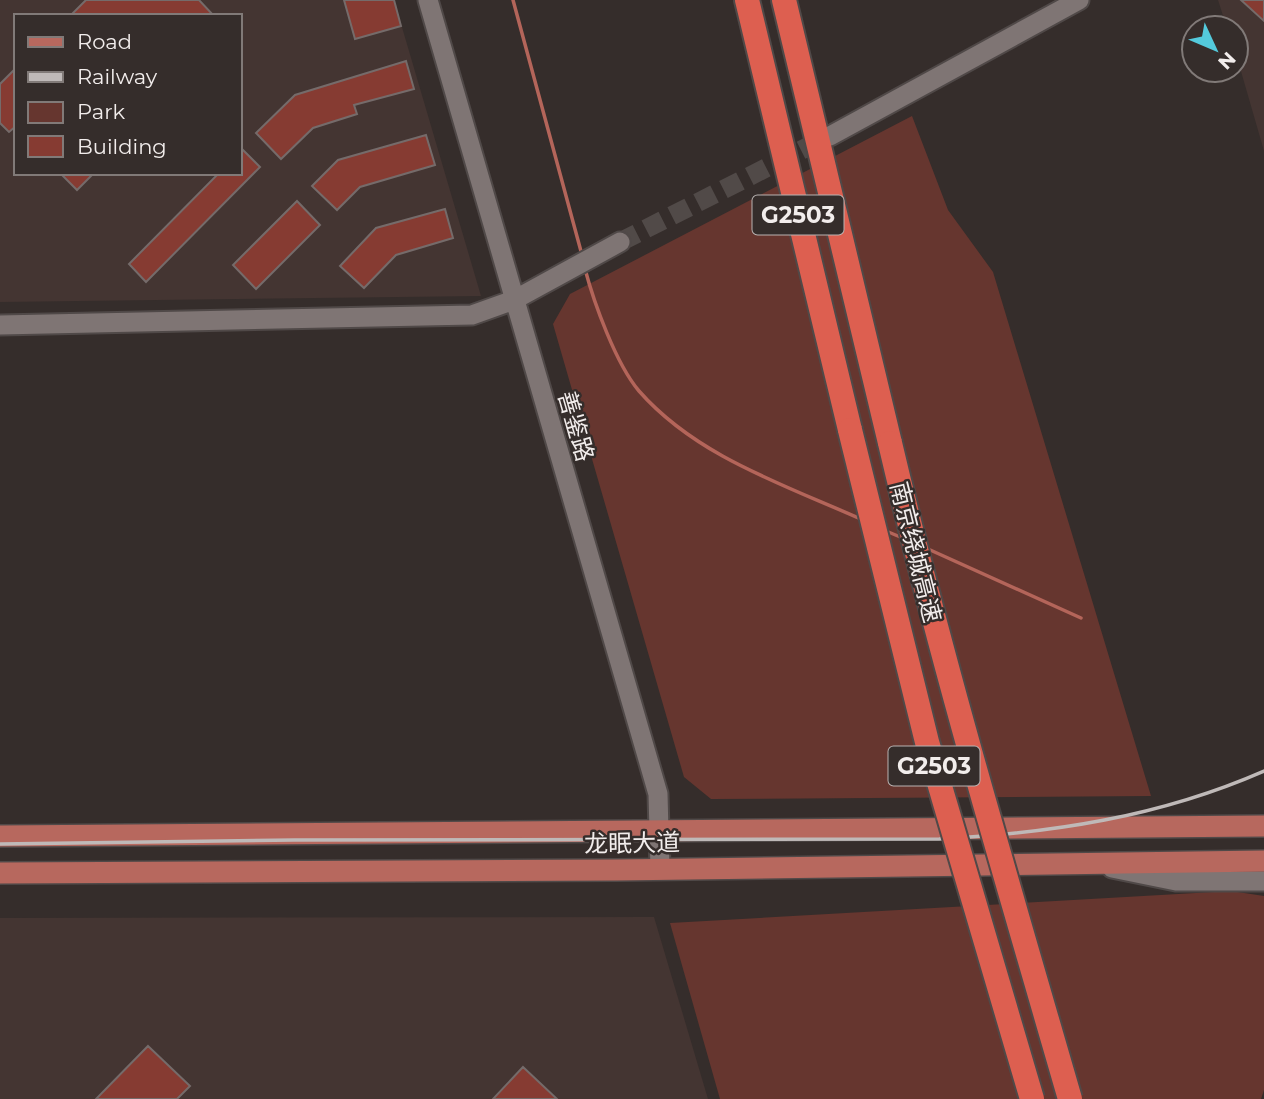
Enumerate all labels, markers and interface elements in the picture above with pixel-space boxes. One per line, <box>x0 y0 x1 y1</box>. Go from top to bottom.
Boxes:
legend <box>14 14 242 175</box>
north arrow <box>1180 14 1250 84</box>
text: Road <box>77 29 132 54</box>
text: N <box>1213 47 1240 74</box>
text: Railway <box>77 64 158 89</box>
text: Park <box>77 99 125 124</box>
text: Building <box>77 134 167 159</box>
road number: G2503 <box>752 196 844 234</box>
street label: 善鉴路 <box>552 387 600 465</box>
street label: 南京绕城高速 <box>885 479 947 625</box>
road number: G2503 <box>888 746 979 786</box>
street label: 龙眠大道 <box>584 828 680 858</box>

